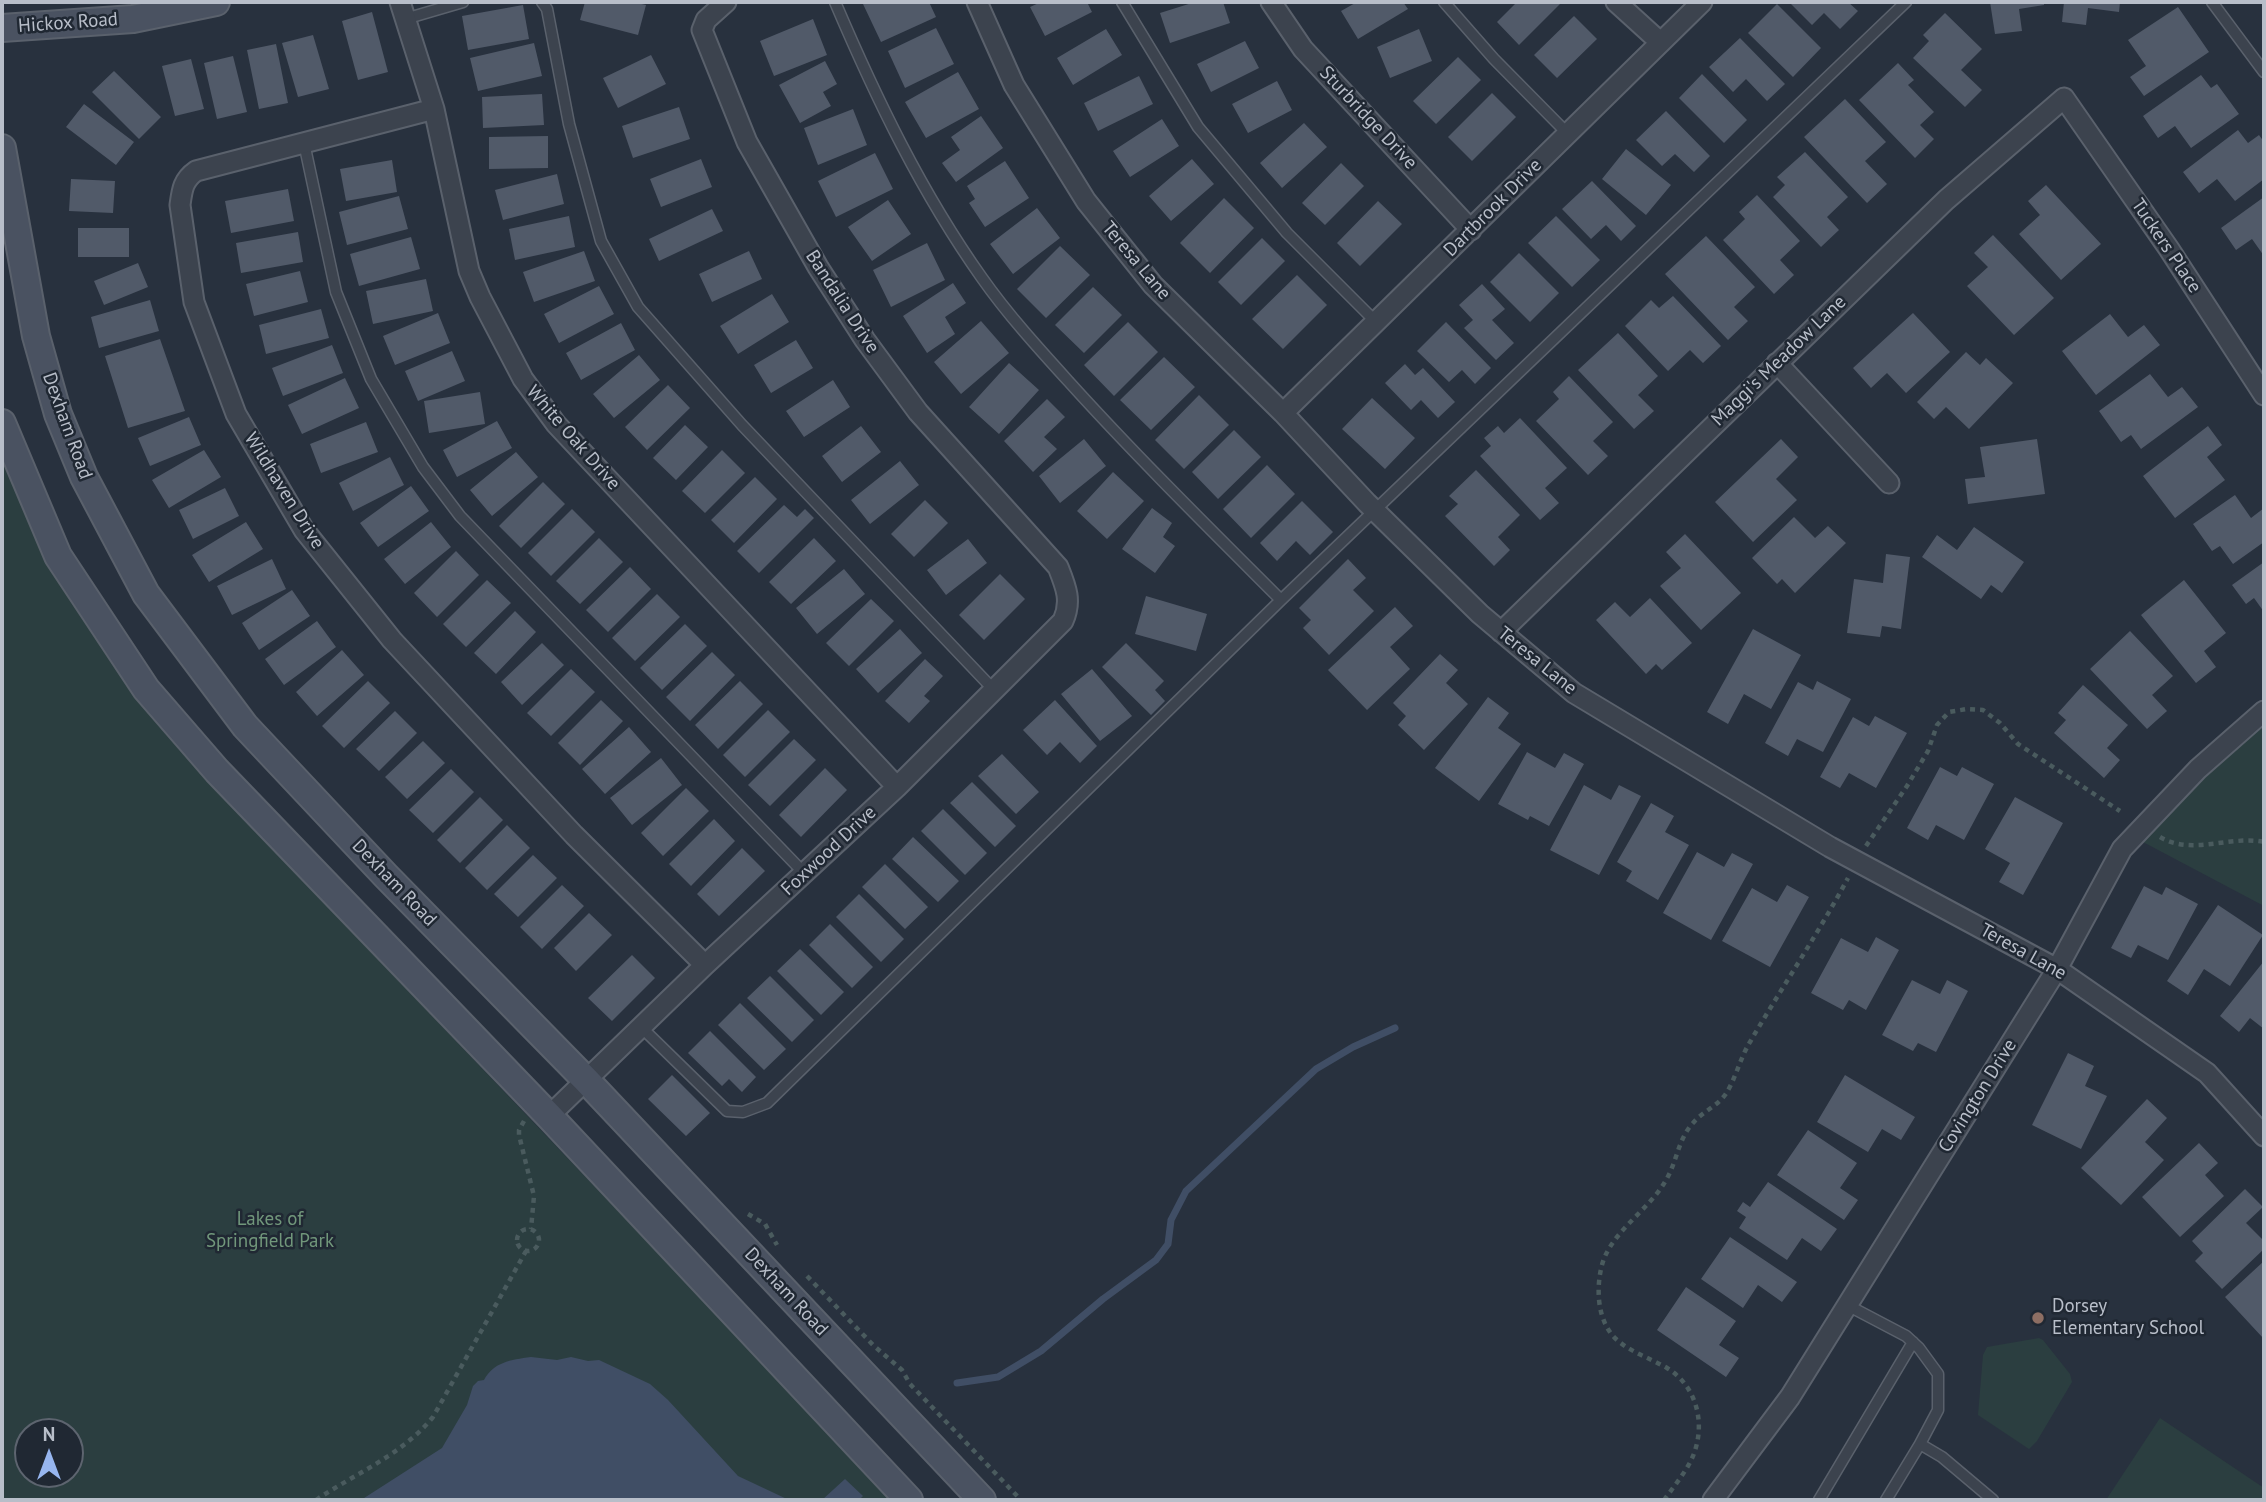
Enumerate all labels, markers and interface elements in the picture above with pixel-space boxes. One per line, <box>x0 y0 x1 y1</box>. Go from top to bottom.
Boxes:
street label: Hickox Road <box>17 8 119 38</box>
street label: Sturbridge Drive <box>1314 62 1422 174</box>
street label: Dartbrook Drive <box>1439 154 1547 262</box>
street label: Tuckers Place <box>2126 195 2206 297</box>
street label: Teresa Lane <box>1097 217 1175 305</box>
street label: Bandalia Drive <box>800 246 884 358</box>
street label: Maggi's Meadow Lane <box>1707 291 1851 431</box>
street label: Dexham Road <box>37 369 97 483</box>
street label: White Oak Drive <box>521 381 625 495</box>
street label: Wildhaven Drive <box>239 429 329 553</box>
street label: Teresa Lane <box>1493 622 1581 700</box>
street label: Foxwood Drive <box>777 801 881 901</box>
street label: Dexham Road <box>347 835 441 931</box>
street label: Teresa Lane <box>1976 919 2070 985</box>
street label: Covington Drive <box>1934 1035 2022 1157</box>
park label: Lakes of Springfield Park <box>206 1209 334 1253</box>
street label: Dexham Road <box>739 1243 833 1341</box>
place label: Dorsey Elementary School <box>2052 1296 2204 1340</box>
marker: Dorsey Elementary School <box>2030 1310 2046 1326</box>
north arrow <box>14 1418 84 1488</box>
text: N <box>43 1422 55 1446</box>

